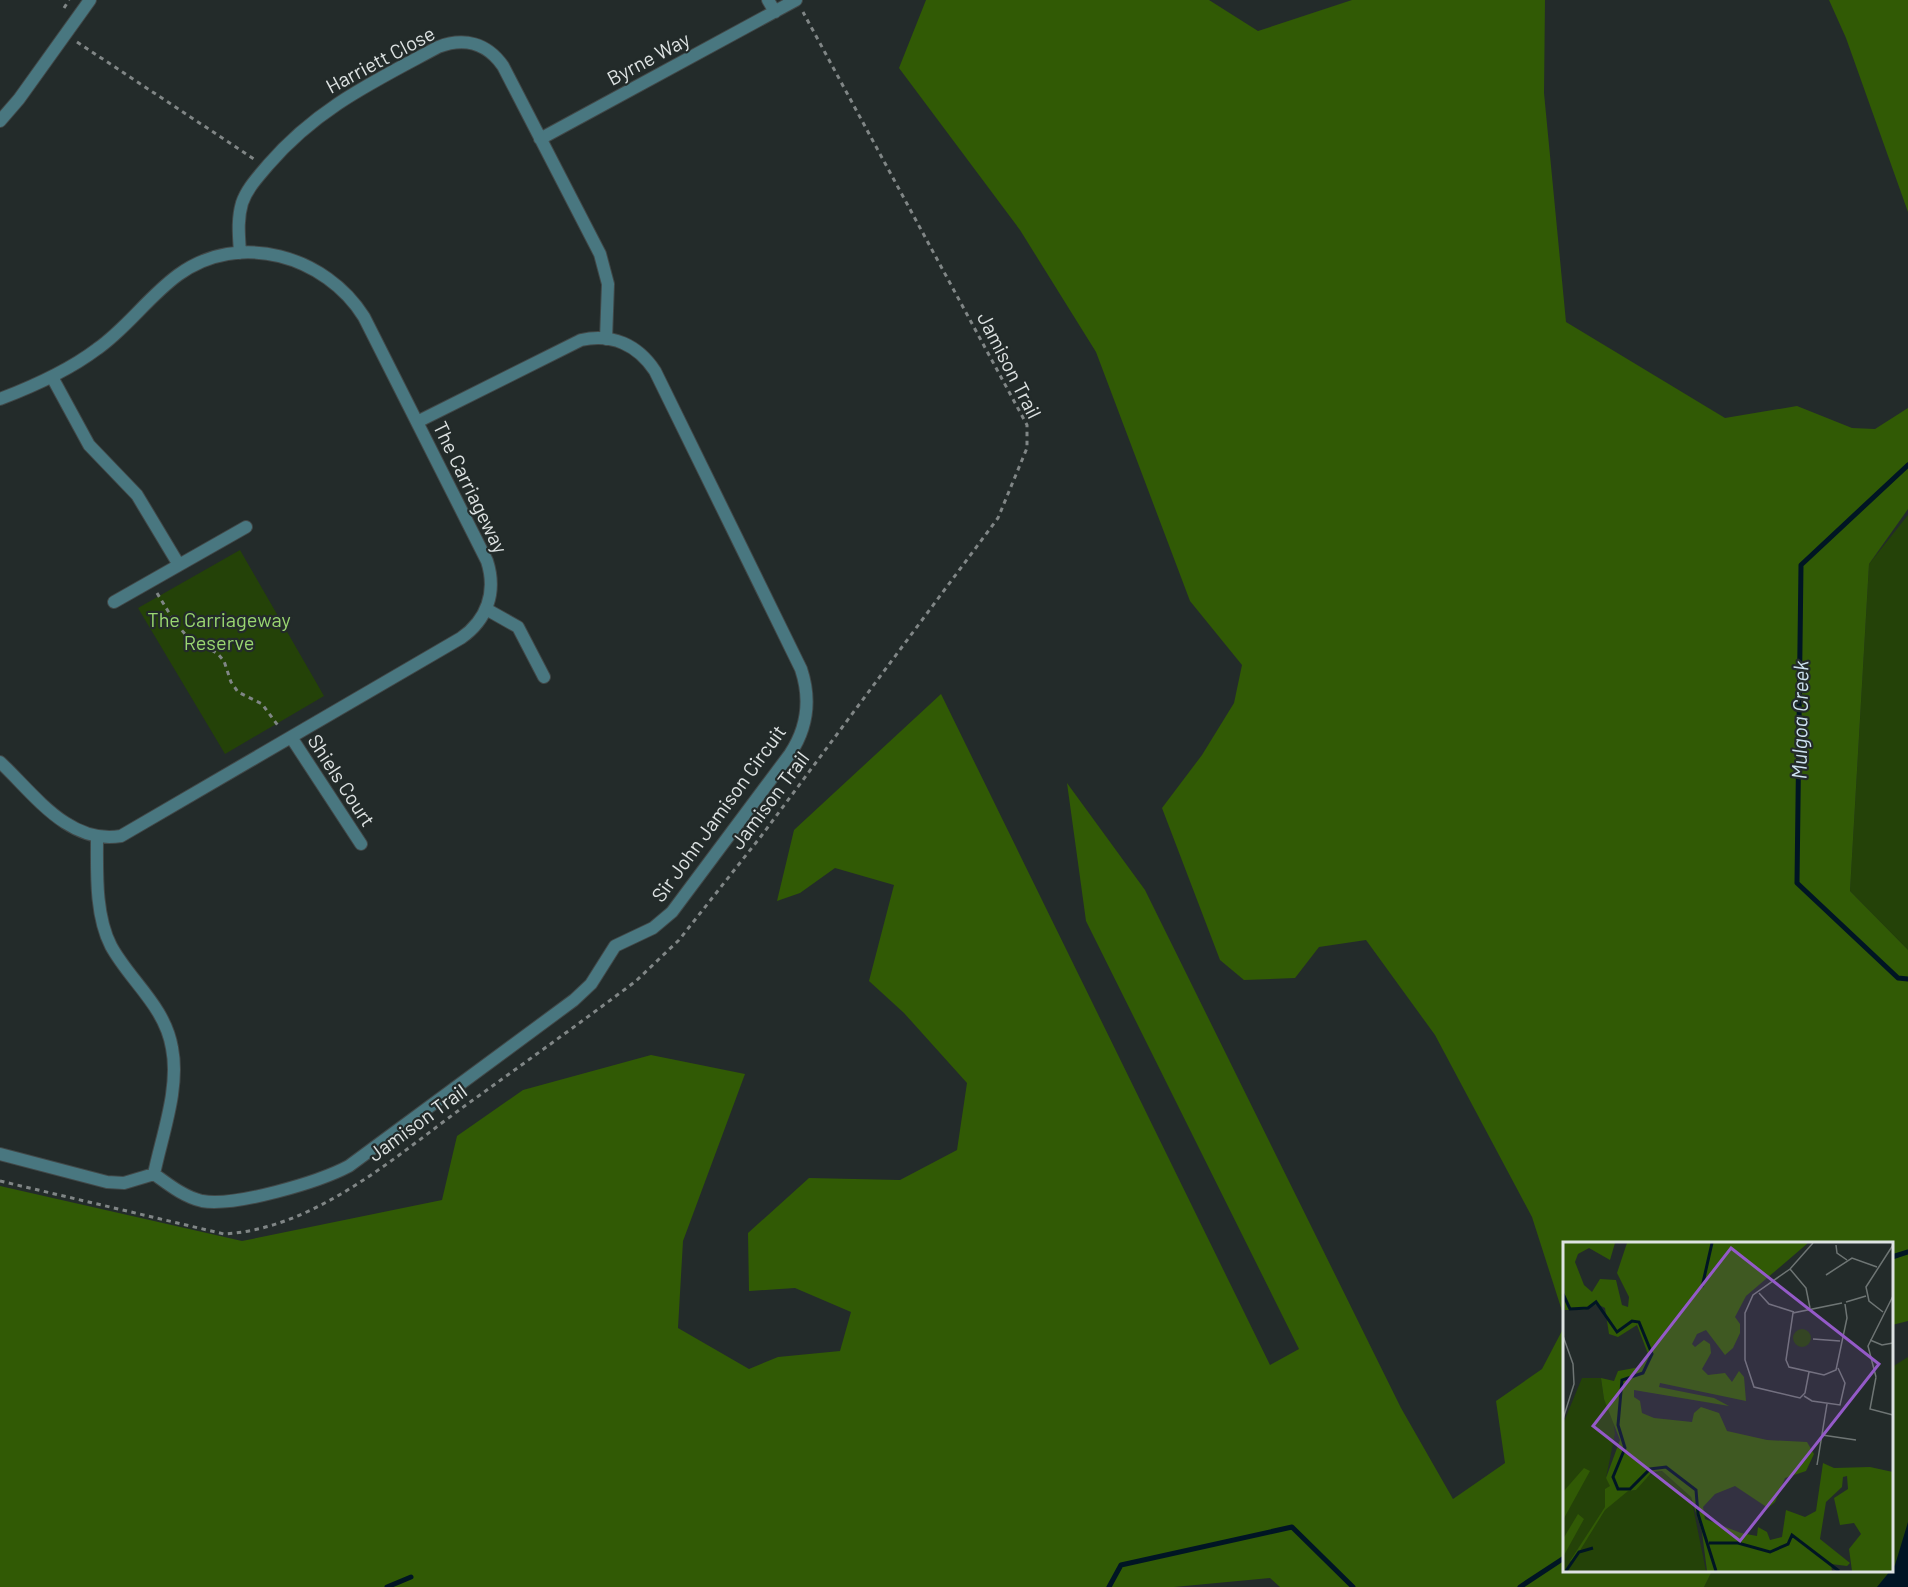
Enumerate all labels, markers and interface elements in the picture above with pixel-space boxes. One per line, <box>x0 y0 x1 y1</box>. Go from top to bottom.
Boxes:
street label: Harriett Close <box>321 20 439 98</box>
street label: Byrne Way <box>603 26 693 90</box>
street label: Jamison Trail <box>973 308 1047 422</box>
street label: The Carriageway <box>429 417 513 557</box>
park label: The Carriageway Reserve <box>147 607 291 654</box>
water label: Mulgoa Creek <box>1785 660 1813 780</box>
street label: Sir John Jamison Circuit <box>646 720 790 906</box>
street label: Shiels Court <box>303 729 381 831</box>
street label: Jamison Trail <box>724 746 814 854</box>
street label: Jamison Trail <box>363 1078 471 1166</box>
inset map <box>1563 1242 1893 1572</box>

